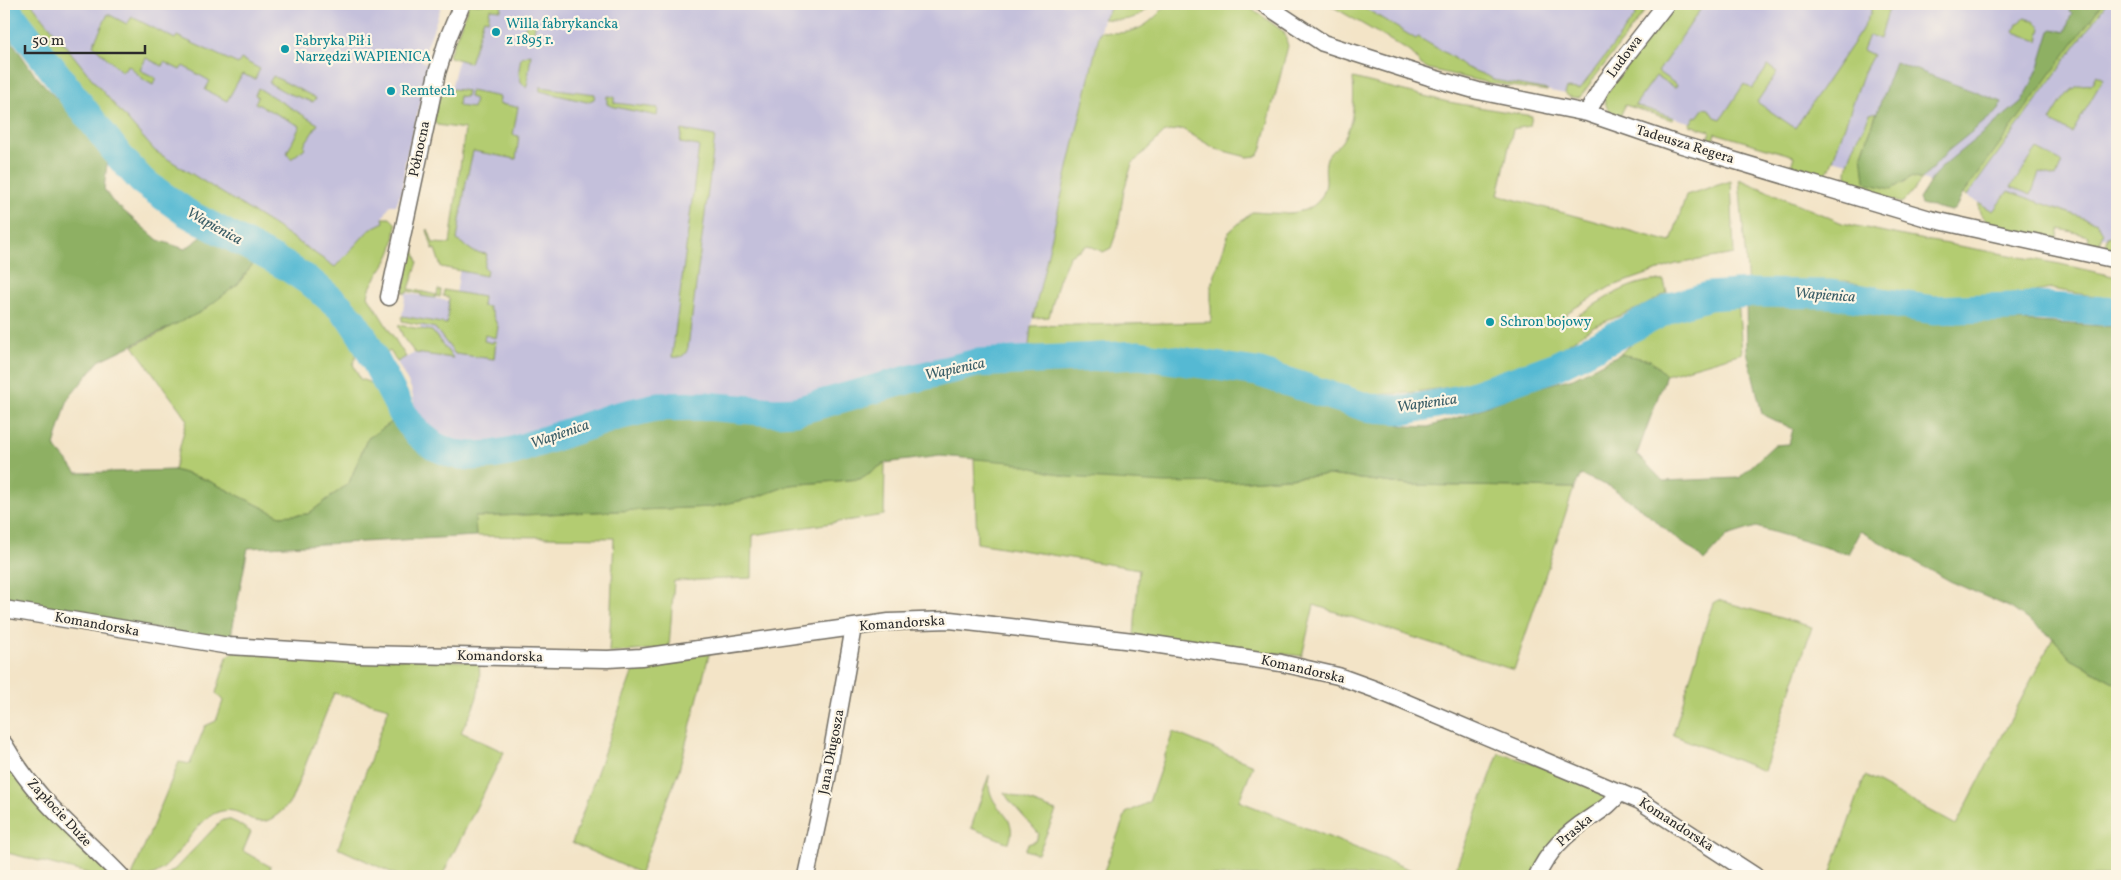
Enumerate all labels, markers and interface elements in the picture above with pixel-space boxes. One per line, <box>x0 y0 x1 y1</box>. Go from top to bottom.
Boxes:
place label: Willa fabrykancka z 1895 r. <box>506 15 618 50</box>
scale bar <box>25 22 145 54</box>
marker: Willa fabrykancka z 1895 r. <box>490 26 502 38</box>
text: 50 m <box>32 31 64 52</box>
place label: Fabryka Pił i Narzędzi WAPIENICA <box>295 32 432 67</box>
street label: Ludowa <box>1603 32 1647 82</box>
marker: Fabryka Pił i Narzędzi WAPIENICA <box>279 43 291 55</box>
place label: Remtech <box>401 82 455 101</box>
marker: Remtech <box>385 85 397 97</box>
street label: Północna <box>405 119 435 179</box>
street label: Tadeusza Regera <box>1633 121 1737 169</box>
water label: Wapienica <box>182 203 246 251</box>
water label: Wapienica <box>1794 283 1856 309</box>
place label: Schron bojowy <box>1500 313 1592 332</box>
marker: Schron bojowy <box>1484 316 1496 328</box>
water label: Wapienica <box>923 353 987 387</box>
water label: Wapienica <box>1395 389 1459 419</box>
water label: Wapienica <box>528 415 592 455</box>
street label: Komandorska <box>53 608 141 642</box>
street label: Komandorska <box>858 612 946 636</box>
street label: Komandorska <box>457 647 543 667</box>
street label: Komandorska <box>1259 651 1347 689</box>
street label: Jana Długosza <box>814 708 850 796</box>
street label: Zapłocie Duże <box>22 775 96 852</box>
street label: Komandorska <box>1635 794 1717 856</box>
street label: Praska <box>1553 810 1597 852</box>

